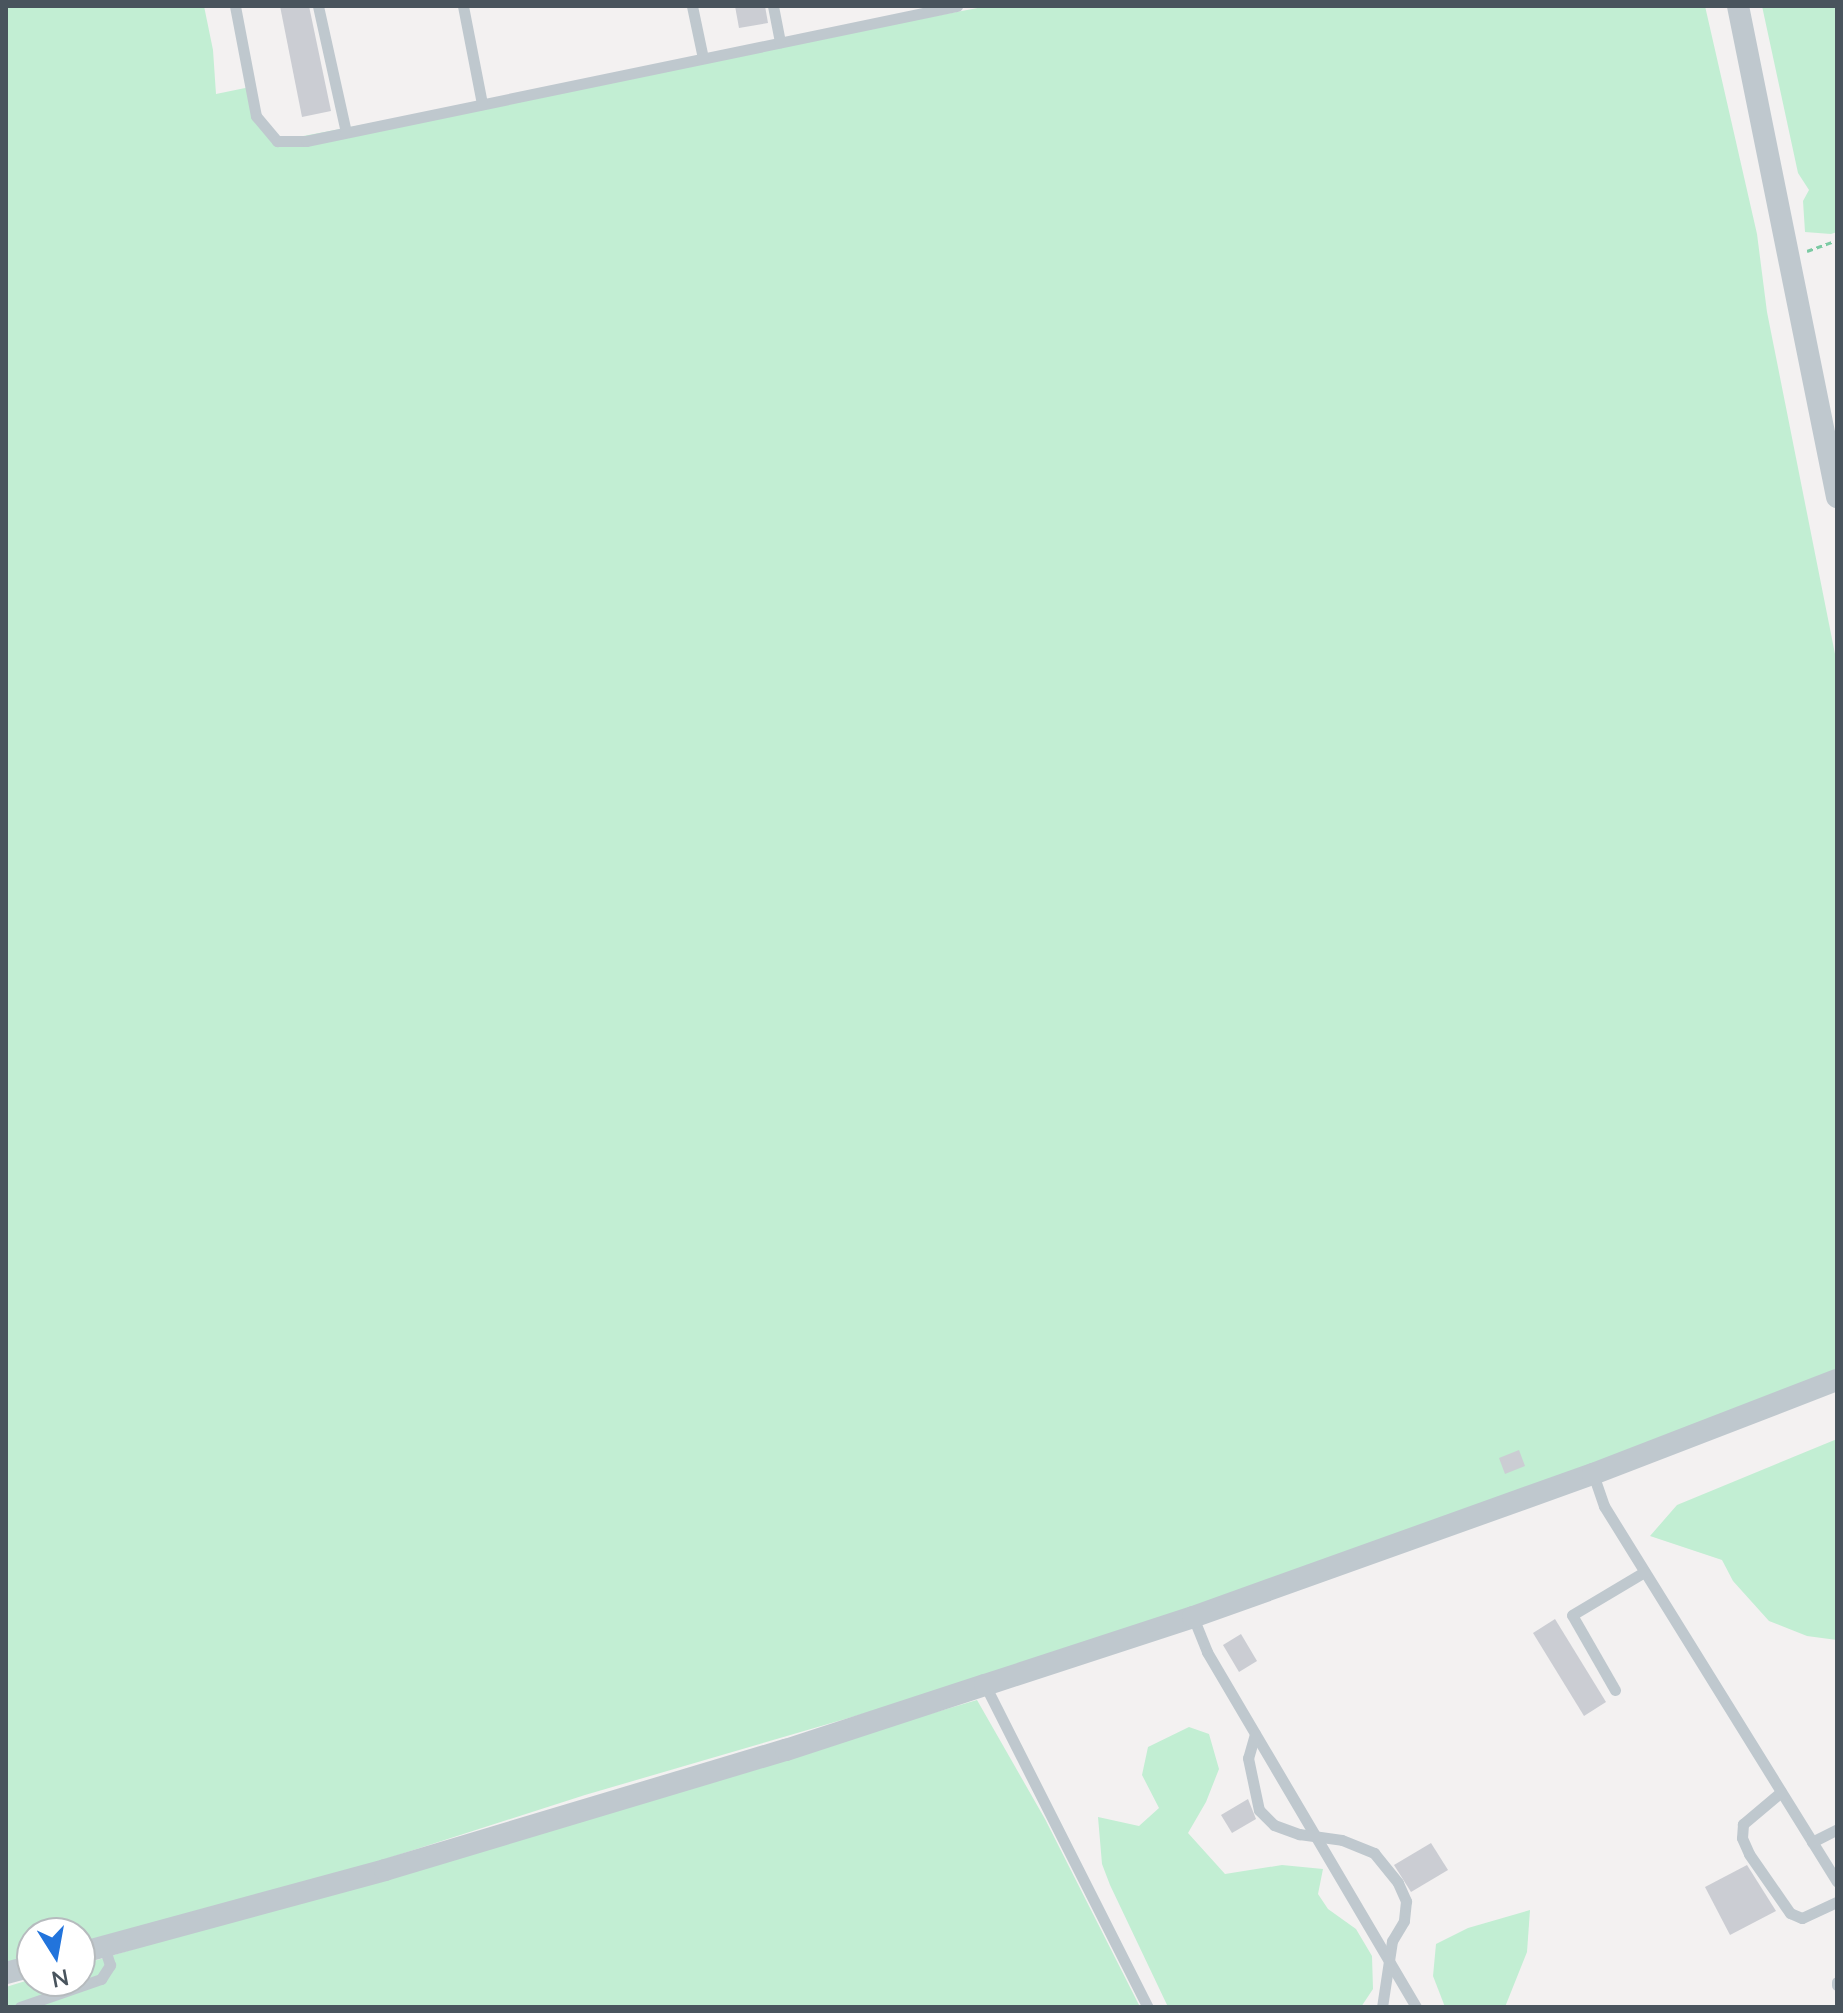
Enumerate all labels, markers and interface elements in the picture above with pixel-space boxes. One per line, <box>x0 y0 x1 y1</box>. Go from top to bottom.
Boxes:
north arrow <box>16 1917 96 1997</box>
text: N <box>49 1964 71 1994</box>

